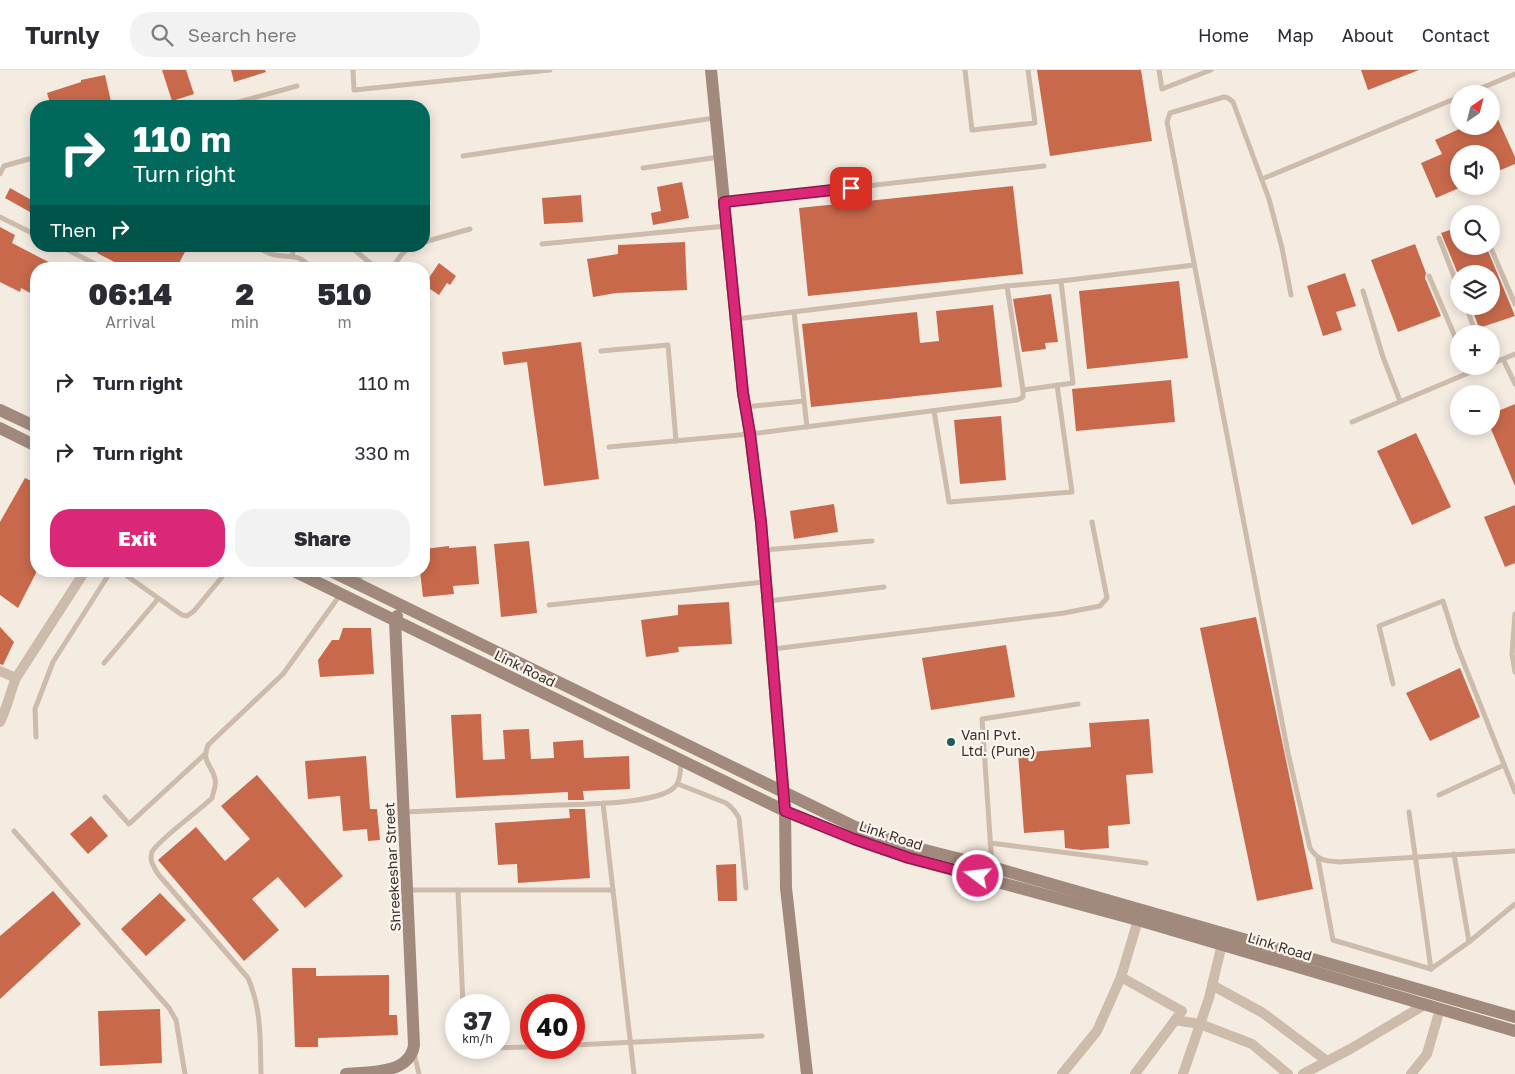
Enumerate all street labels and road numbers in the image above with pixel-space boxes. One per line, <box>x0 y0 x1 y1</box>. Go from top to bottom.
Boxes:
street label: Link Road <box>492 646 558 690</box>
street label: Shreekeshar Street <box>380 802 404 932</box>
street label: Link Road <box>857 817 925 853</box>
street label: Link Road <box>1246 928 1314 964</box>

